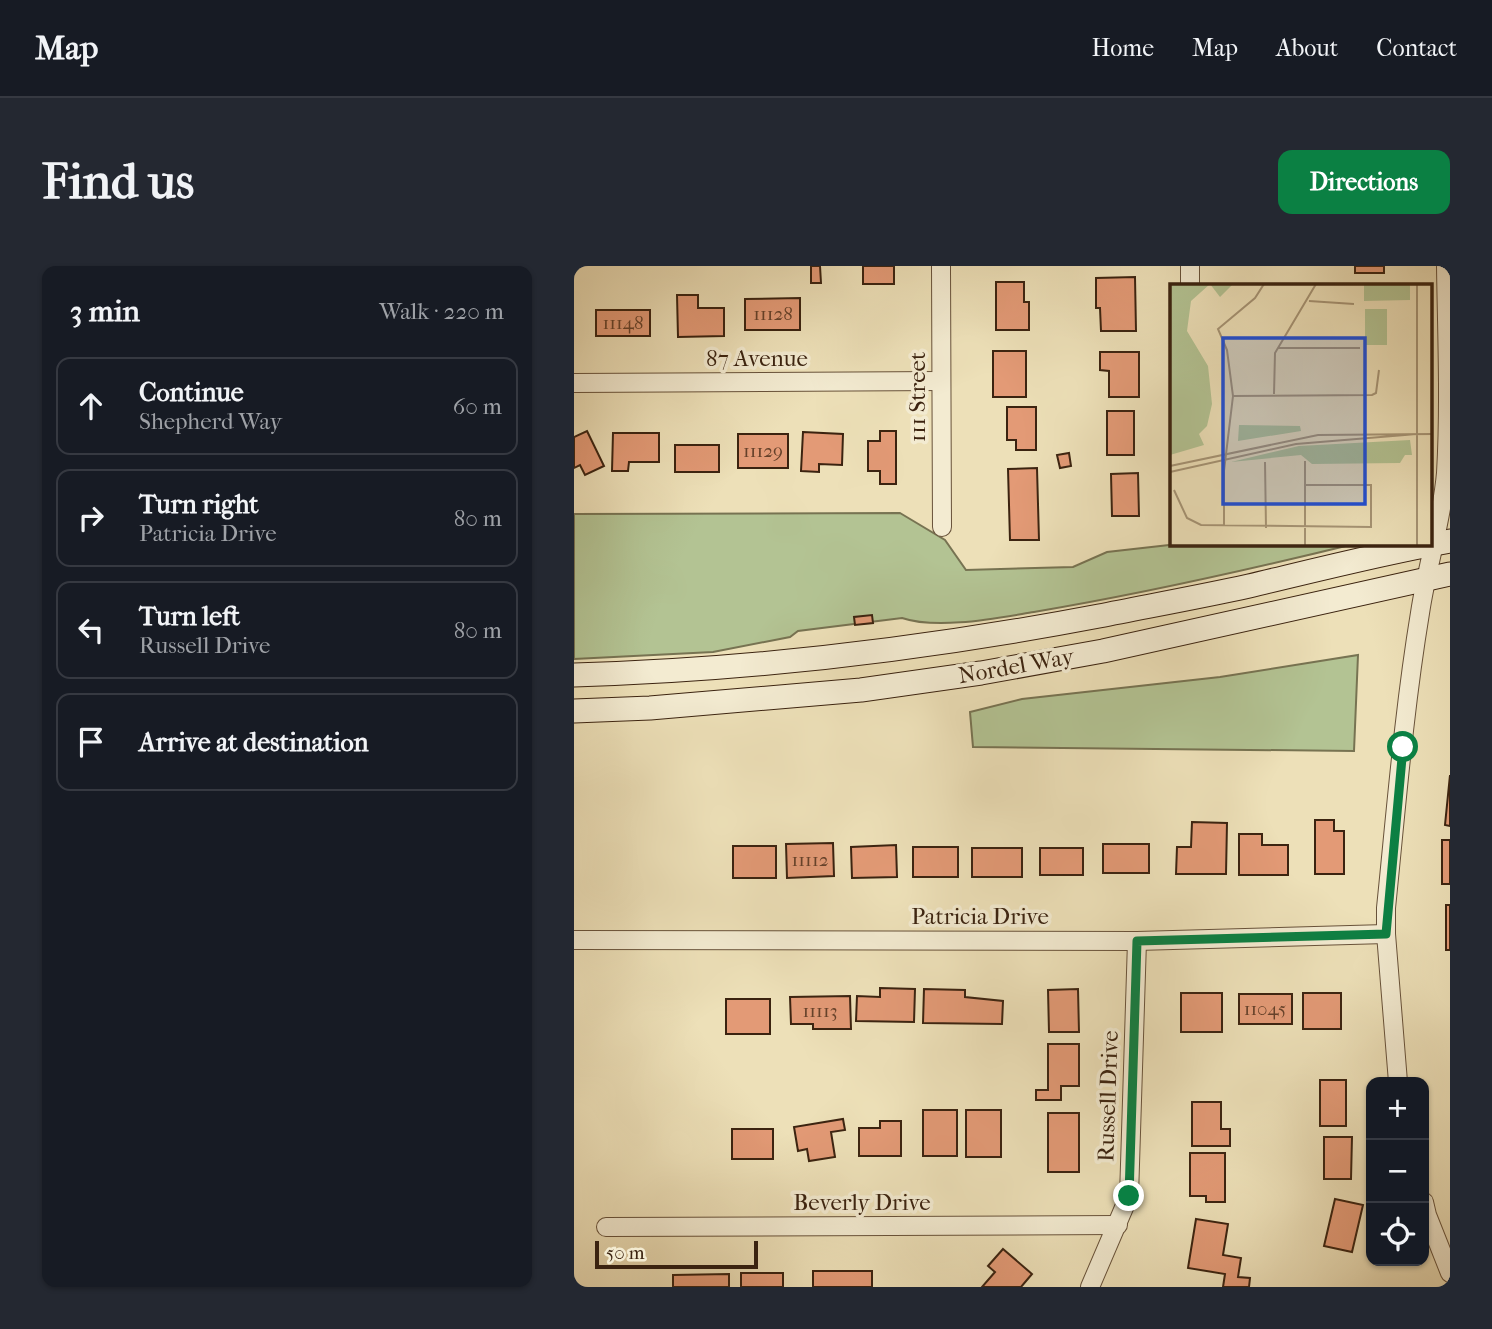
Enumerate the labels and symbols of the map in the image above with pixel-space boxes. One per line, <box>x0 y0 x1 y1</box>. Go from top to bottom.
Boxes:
inset map <box>1170 284 1432 546</box>
house number: 11128 <box>753 303 793 325</box>
house number: 11148 <box>602 312 644 334</box>
street label: 87 Avenue <box>706 345 808 372</box>
street label: 111 Street <box>904 352 931 442</box>
house number: 11129 <box>743 440 783 462</box>
street label: Nordel Way <box>956 642 1077 689</box>
route start <box>1387 731 1418 762</box>
house number: 11112 <box>792 849 829 871</box>
street label: Patricia Drive <box>911 903 1049 930</box>
house number: 11045 <box>1244 998 1286 1020</box>
house number: 11113 <box>803 1000 837 1022</box>
street label: Russell Drive <box>1092 1030 1124 1162</box>
route end <box>1113 1180 1144 1211</box>
street label: Beverly Drive <box>793 1189 931 1216</box>
scale bar <box>595 1238 758 1270</box>

